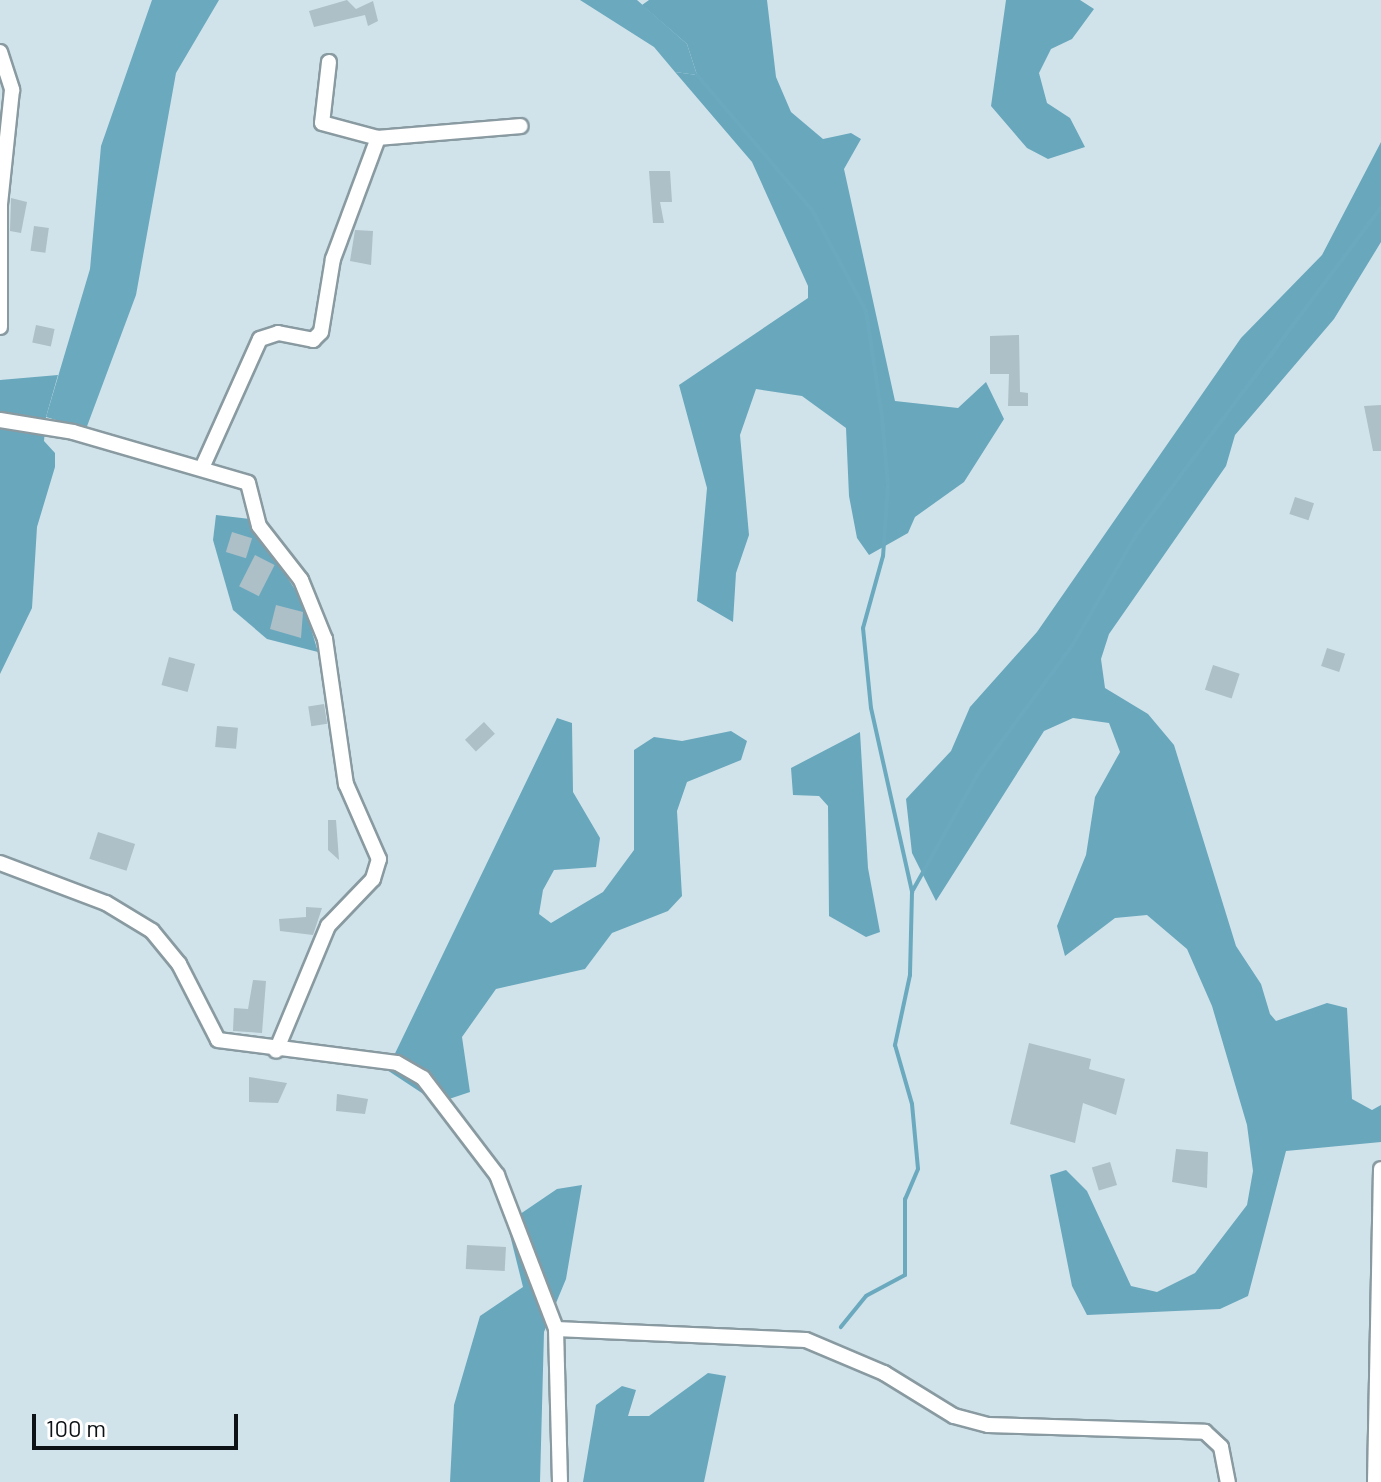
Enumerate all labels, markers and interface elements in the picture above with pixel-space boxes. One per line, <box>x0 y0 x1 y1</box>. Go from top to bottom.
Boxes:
scale bar <box>36 1398 242 1448</box>
text: 100 m <box>46 1413 106 1442</box>

